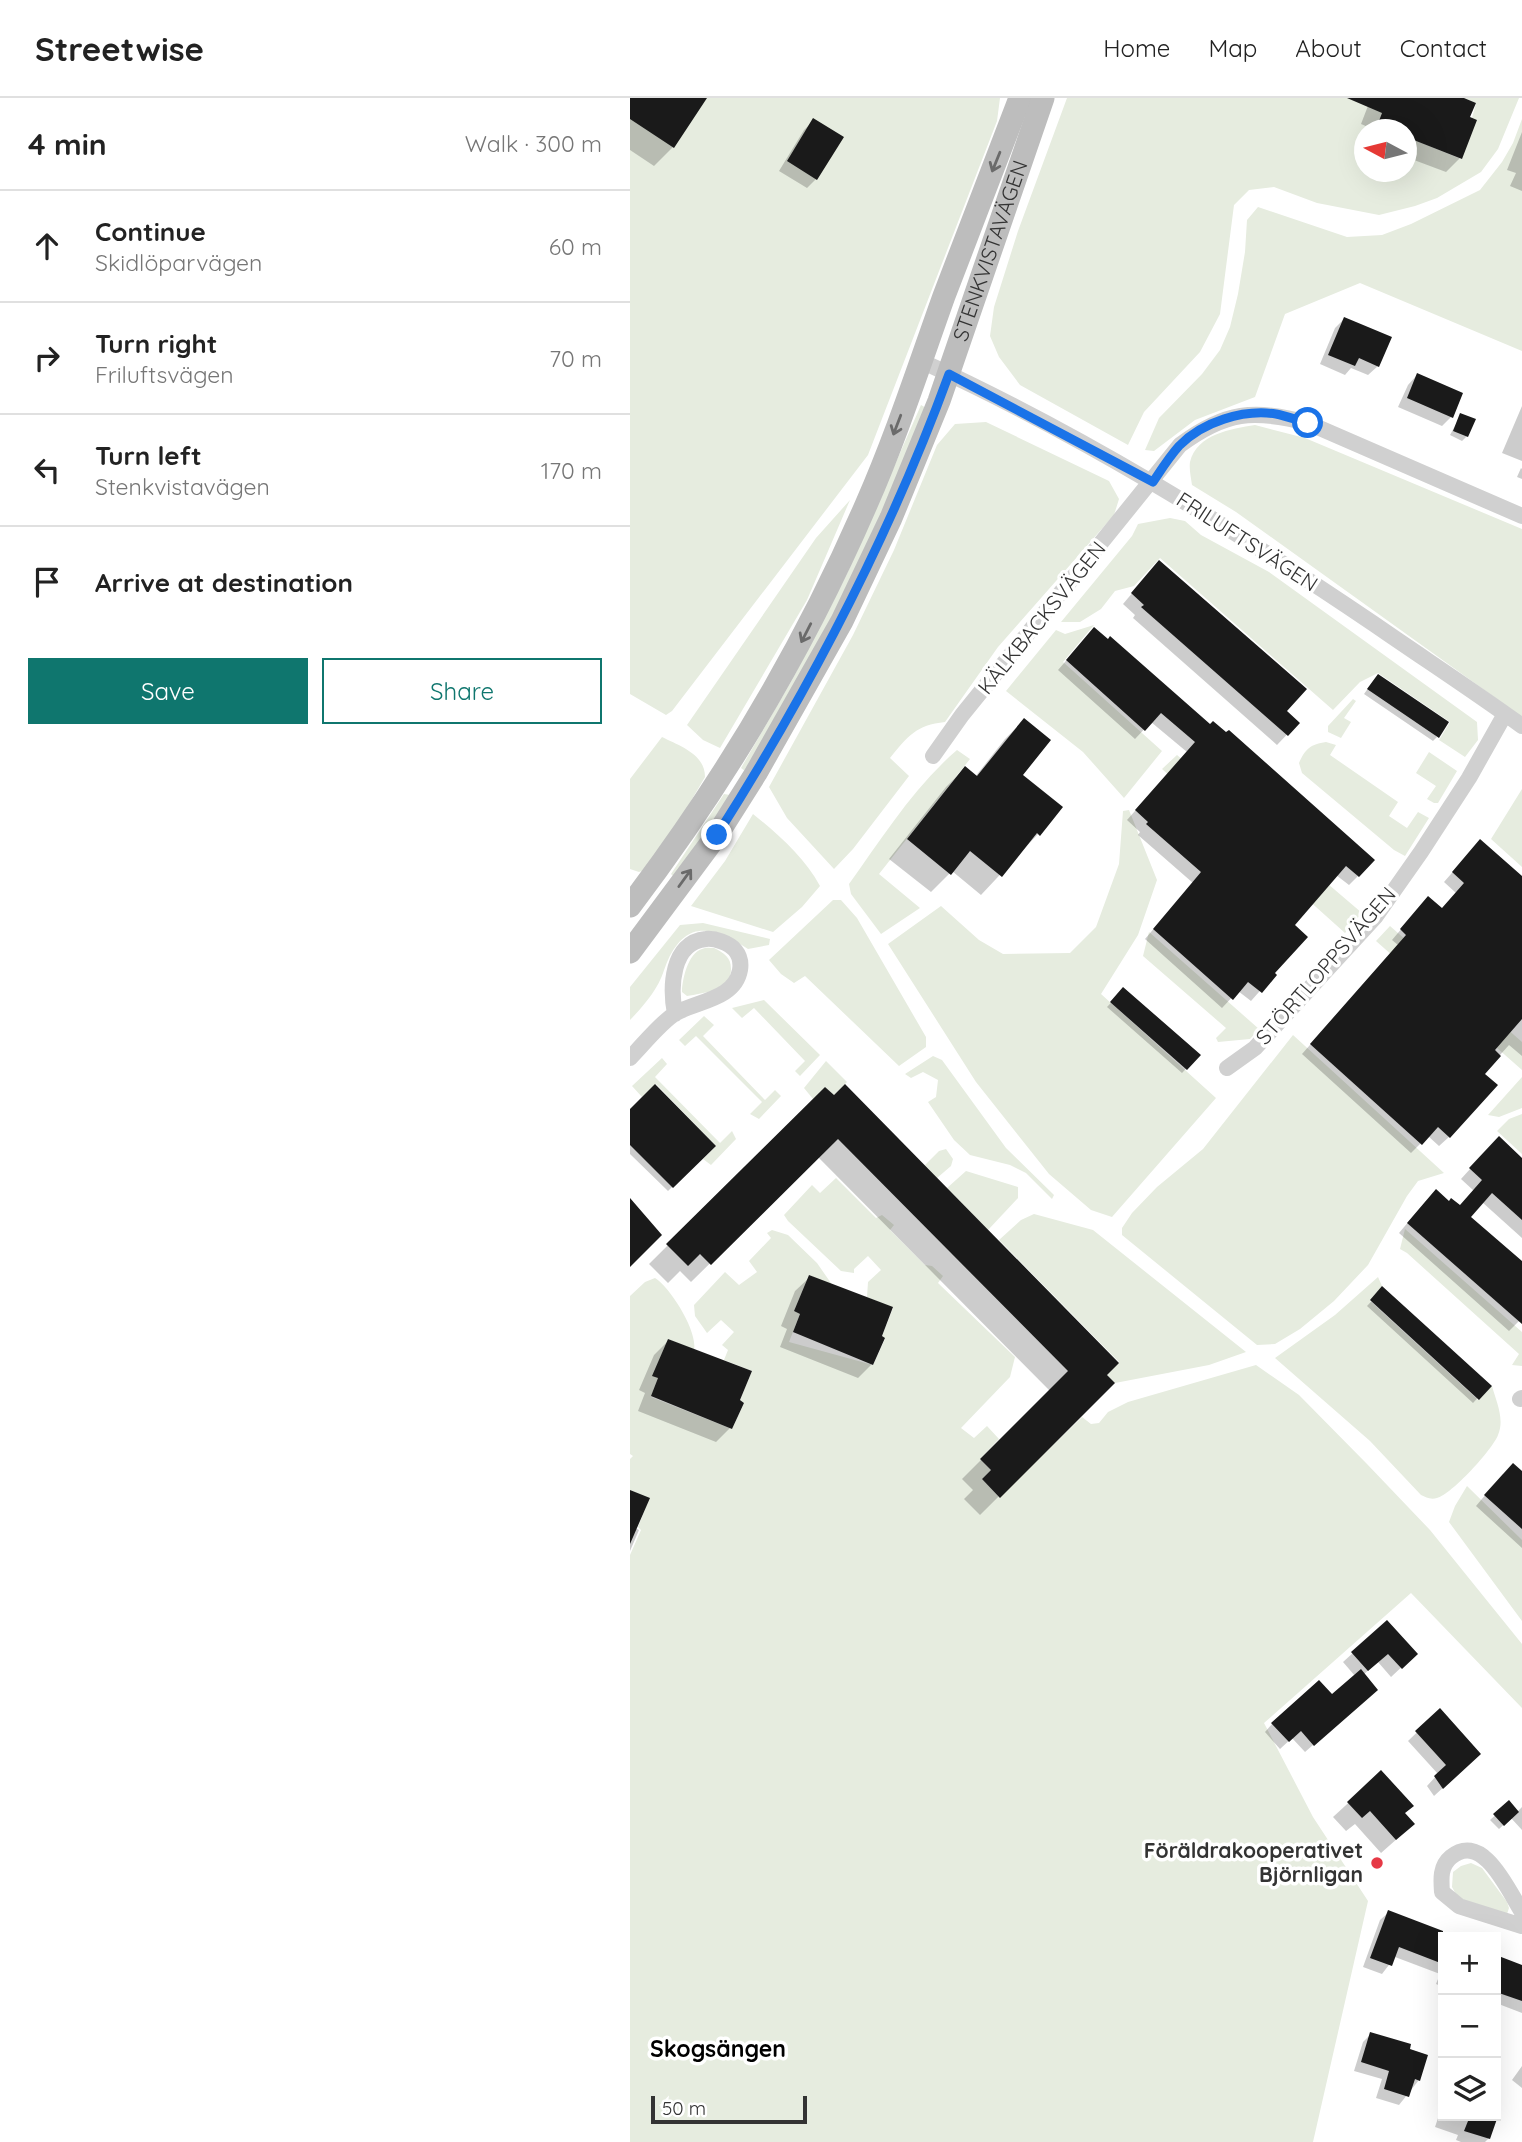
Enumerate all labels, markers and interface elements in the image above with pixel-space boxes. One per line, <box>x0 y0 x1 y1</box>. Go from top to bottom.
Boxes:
text: Streetwise <box>35 28 204 69</box>
text: Home <box>1103 33 1170 63</box>
text: Map <box>1208 33 1257 63</box>
text: About <box>1295 33 1362 63</box>
text: Contact <box>1400 33 1487 63</box>
north arrow <box>1354 119 1417 182</box>
text: 4 min <box>28 125 107 163</box>
text: Walk · 300 m <box>465 129 602 158</box>
one-way arrow <box>988 150 1001 172</box>
street label: STENKVISTAVÄGEN <box>947 157 1033 344</box>
text: Continue <box>95 215 206 248</box>
icon: ahead <box>28 227 66 265</box>
text: 60 m <box>549 232 602 261</box>
text: Skidlöparvägen <box>95 248 262 277</box>
text: Turn right <box>95 327 217 360</box>
icon: right <box>28 339 66 377</box>
text: 70 m <box>549 344 602 373</box>
text: Friluftsvägen <box>95 360 233 389</box>
route start <box>1292 407 1323 438</box>
one-way arrow <box>890 413 902 435</box>
text: Turn left <box>95 439 202 472</box>
icon: left <box>28 451 66 489</box>
text: 170 m <box>541 456 602 485</box>
text: Stenkvistavägen <box>95 472 270 501</box>
street label: FRILUFTSVÄGEN <box>1172 486 1323 596</box>
street label: KÄLKBACKSVÄGEN <box>972 536 1111 699</box>
icon: arrive <box>28 563 66 601</box>
text: Arrive at destination <box>95 566 353 599</box>
one-way arrow <box>799 622 812 643</box>
button: Save <box>28 658 308 724</box>
button: Share <box>322 658 602 724</box>
route end <box>701 819 732 850</box>
one-way arrow <box>678 869 693 888</box>
street label: STÖRTLOPPSVÄGEN <box>1250 881 1401 1049</box>
place label: Föräldrakooperativet Björnligan <box>1144 1837 1363 1887</box>
marker: Föräldrakooperativet Björnligan <box>1369 1855 1385 1871</box>
map controls <box>1438 1932 1501 2121</box>
button: + <box>1438 1932 1501 1995</box>
button: − <box>1438 1995 1501 2058</box>
district label: Skogsängen <box>650 2034 786 2063</box>
button: layers <box>1438 2058 1501 2121</box>
scale bar <box>651 2093 807 2125</box>
text: 50 m <box>662 2096 706 2120</box>

